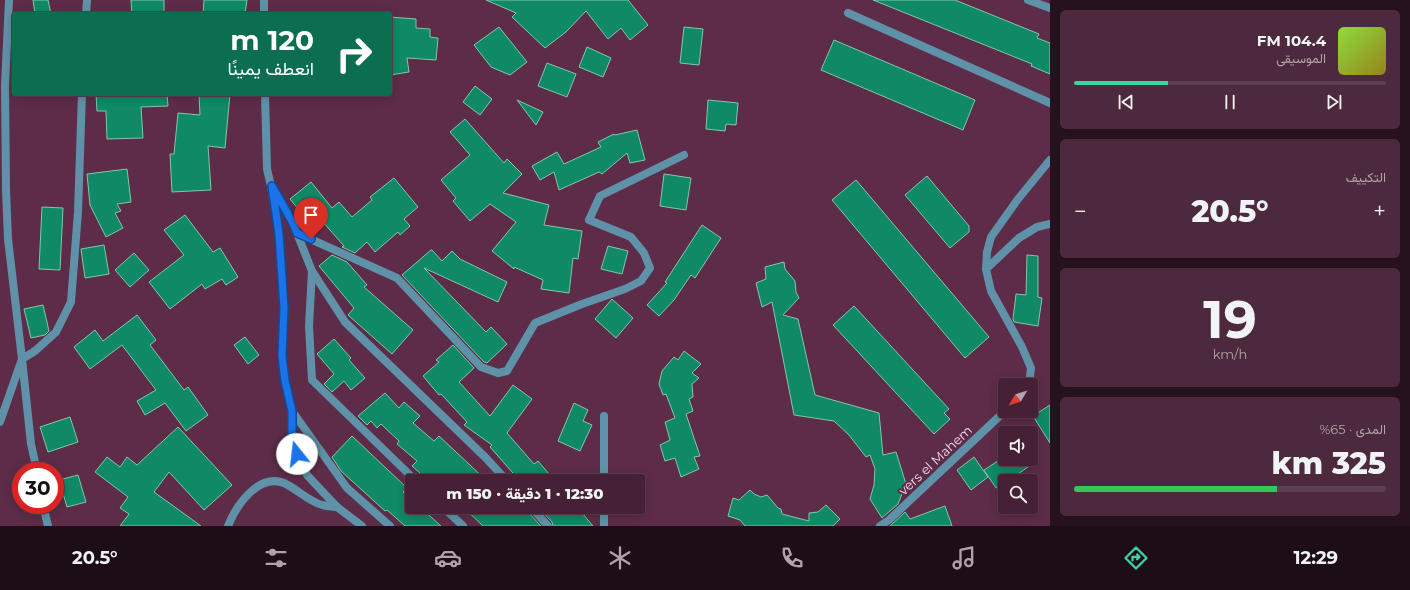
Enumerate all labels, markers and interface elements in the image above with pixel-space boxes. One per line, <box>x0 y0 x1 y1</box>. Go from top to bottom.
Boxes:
text: 120 m <box>230 23 314 57</box>
icon: right <box>328 28 380 80</box>
text: 104.4 FM <box>1257 31 1326 50</box>
text: الموسيقى <box>1276 50 1326 66</box>
text: انعطف يمينًا <box>228 58 314 80</box>
icon: previous <box>1115 91 1137 113</box>
icon: pause <box>1219 91 1241 113</box>
icon: next <box>1323 91 1345 113</box>
text: التكييف <box>1346 169 1386 185</box>
text: 20.5° <box>1191 193 1269 230</box>
pin <box>294 198 328 239</box>
text: − <box>1074 198 1087 225</box>
text: + <box>1373 198 1386 225</box>
icon: arrive <box>300 204 322 226</box>
text: 19 <box>1203 288 1257 351</box>
text: km/h <box>1213 346 1247 362</box>
north arrow <box>998 378 1038 418</box>
map controls <box>998 378 1038 514</box>
text: المدى · 65% <box>1320 421 1386 437</box>
street label: vers el Mahem <box>895 422 975 498</box>
button: sound <box>998 426 1038 466</box>
position arrow <box>276 433 318 475</box>
text: 325 km <box>1272 445 1386 482</box>
speed limit sign: 30 <box>12 462 64 514</box>
button: search <box>998 474 1038 514</box>
text: 12:30 · 1 دقيقة · 150 m <box>446 484 604 503</box>
icon: filters <box>262 544 290 572</box>
icon: car <box>434 544 462 572</box>
icon: climate <box>606 544 634 572</box>
icon: phone <box>778 544 806 572</box>
icon: music <box>950 544 978 572</box>
icon: directions <box>1122 544 1150 572</box>
text: 20.5° <box>72 547 118 569</box>
text: 12:29 <box>1294 547 1338 569</box>

